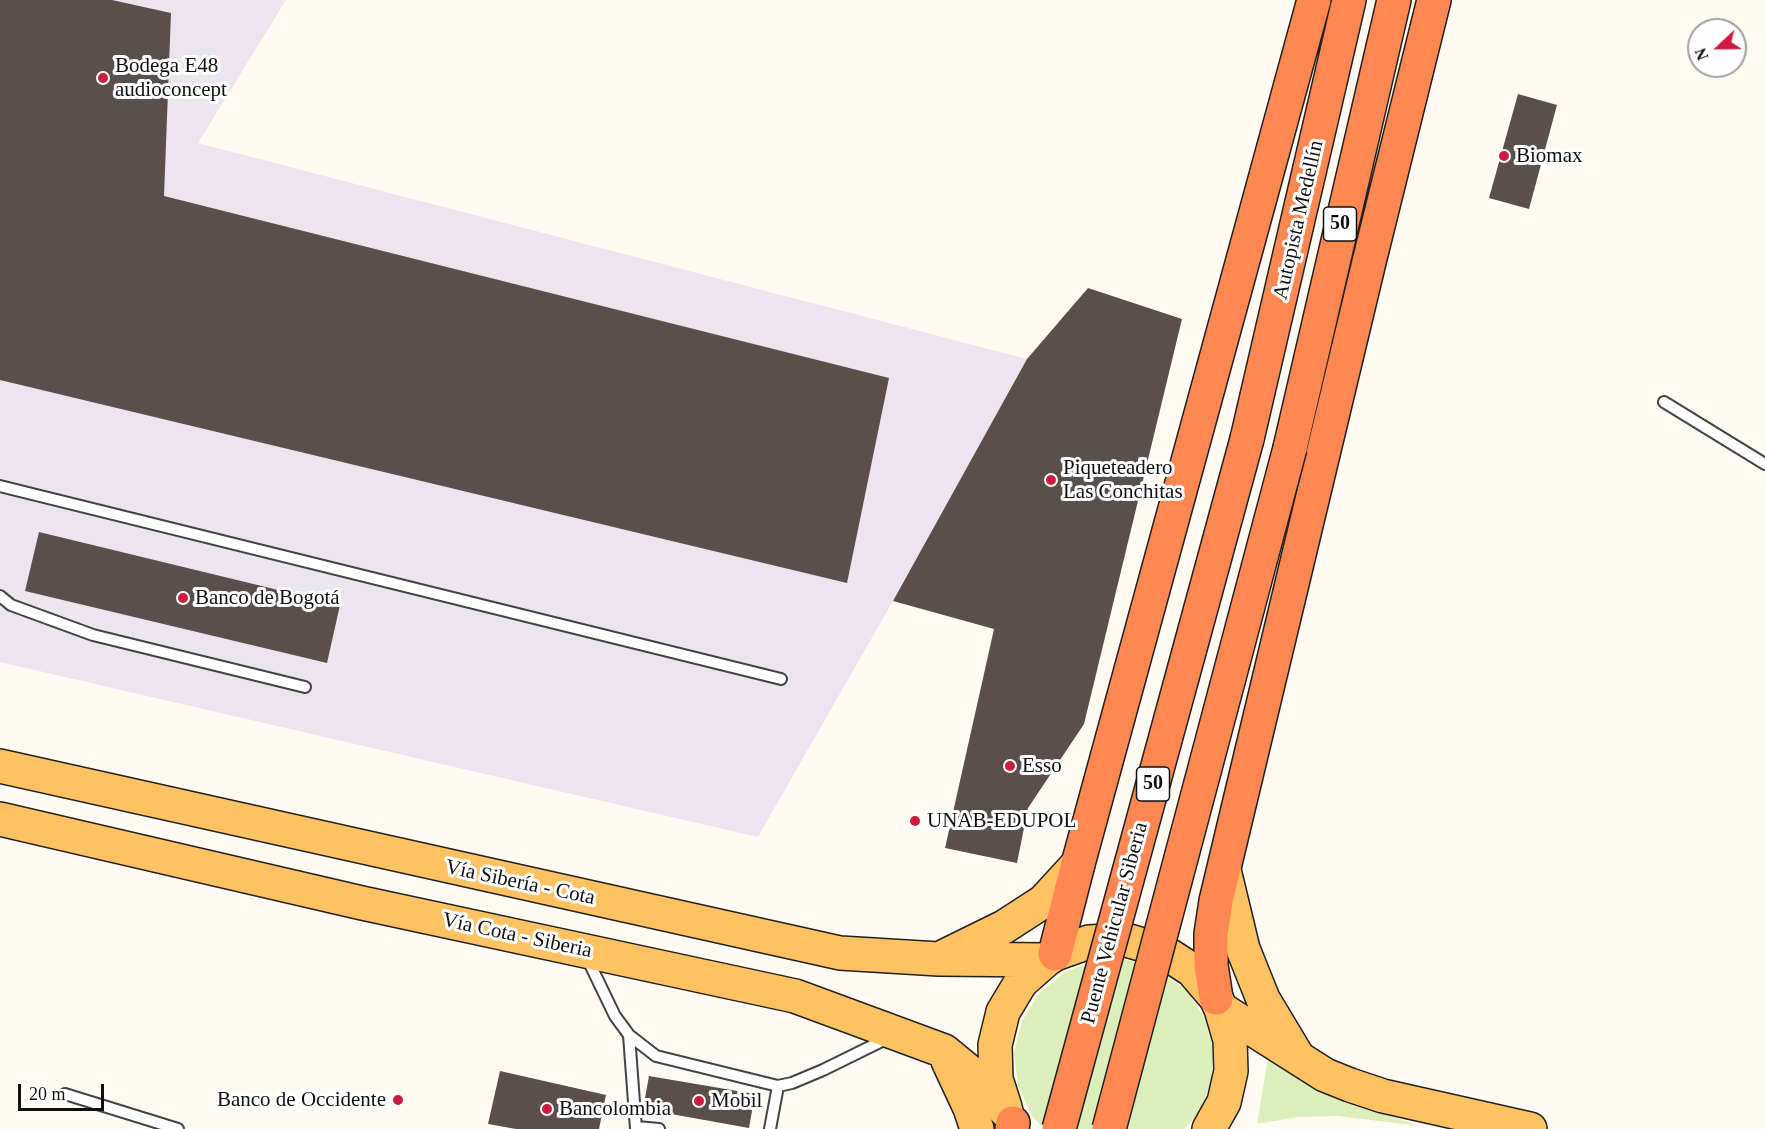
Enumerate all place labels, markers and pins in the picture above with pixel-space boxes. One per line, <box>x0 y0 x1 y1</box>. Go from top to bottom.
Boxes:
place label: Bodega E48 audioconcept <box>115 53 227 103</box>
marker: Bodega E48 audioconcept <box>96 71 110 85</box>
place label: Biomax <box>1516 143 1582 169</box>
marker: Biomax <box>1497 149 1511 163</box>
place label: Piqueteadero Las Conchitas <box>1063 455 1183 505</box>
marker: Piqueteadero Las Conchitas <box>1044 473 1058 487</box>
place label: Banco de Bogotá <box>195 585 340 611</box>
marker: Banco de Bogotá <box>176 591 190 605</box>
place label: Esso <box>1022 753 1062 779</box>
marker: Esso <box>1003 759 1017 773</box>
place label: UNAB-EDUPOL <box>927 808 1076 834</box>
marker: UNAB-EDUPOL <box>908 814 922 828</box>
place label: Banco de Occidente <box>217 1087 386 1113</box>
place label: Mobil <box>711 1088 762 1114</box>
marker: Banco de Occidente <box>391 1093 405 1107</box>
marker: Mobil <box>692 1094 706 1108</box>
place label: Bancolombia <box>559 1096 671 1122</box>
marker: Bancolombia <box>540 1102 554 1116</box>

